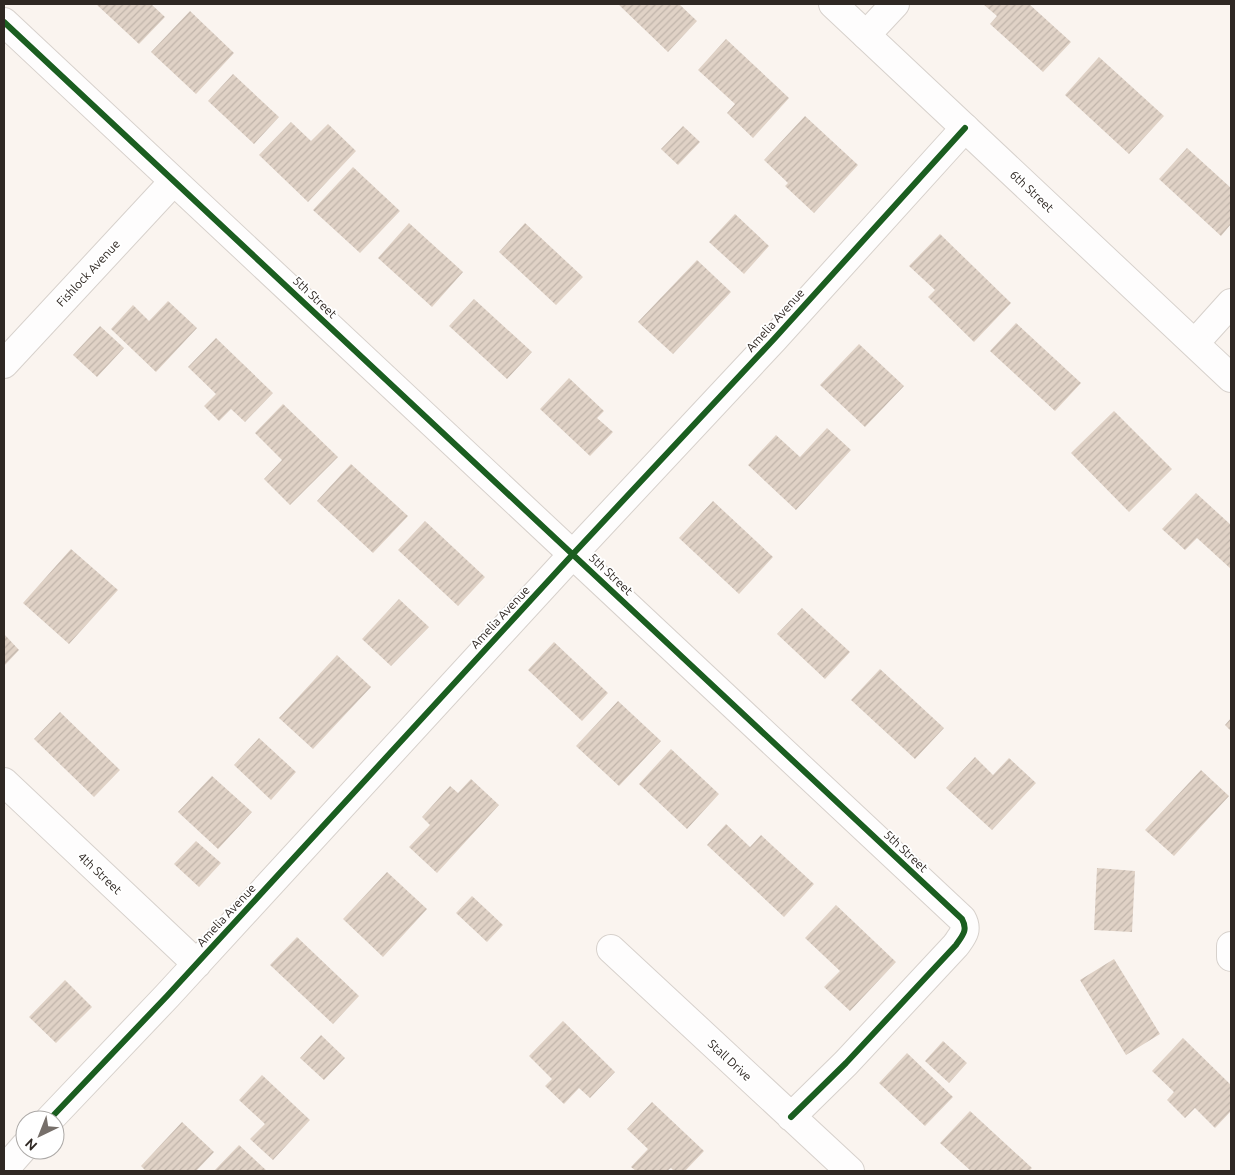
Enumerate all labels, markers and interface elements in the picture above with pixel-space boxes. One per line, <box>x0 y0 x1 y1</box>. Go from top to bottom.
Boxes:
street label: 6th Street <box>1008 168 1057 215</box>
street label: Fishlock Avenue <box>54 237 122 309</box>
street label: 5th Street <box>291 274 340 321</box>
street label: Amelia Avenue <box>743 286 807 354</box>
street label: 5th Street <box>587 551 636 598</box>
street label: Amelia Avenue <box>468 583 532 651</box>
street label: 5th Street <box>882 828 931 875</box>
street label: 4th Street <box>76 850 125 897</box>
street label: Amelia Avenue <box>194 881 258 949</box>
street label: Stall Drive <box>706 1037 754 1083</box>
north arrow <box>15 1110 65 1160</box>
text: N <box>22 1135 40 1154</box>

